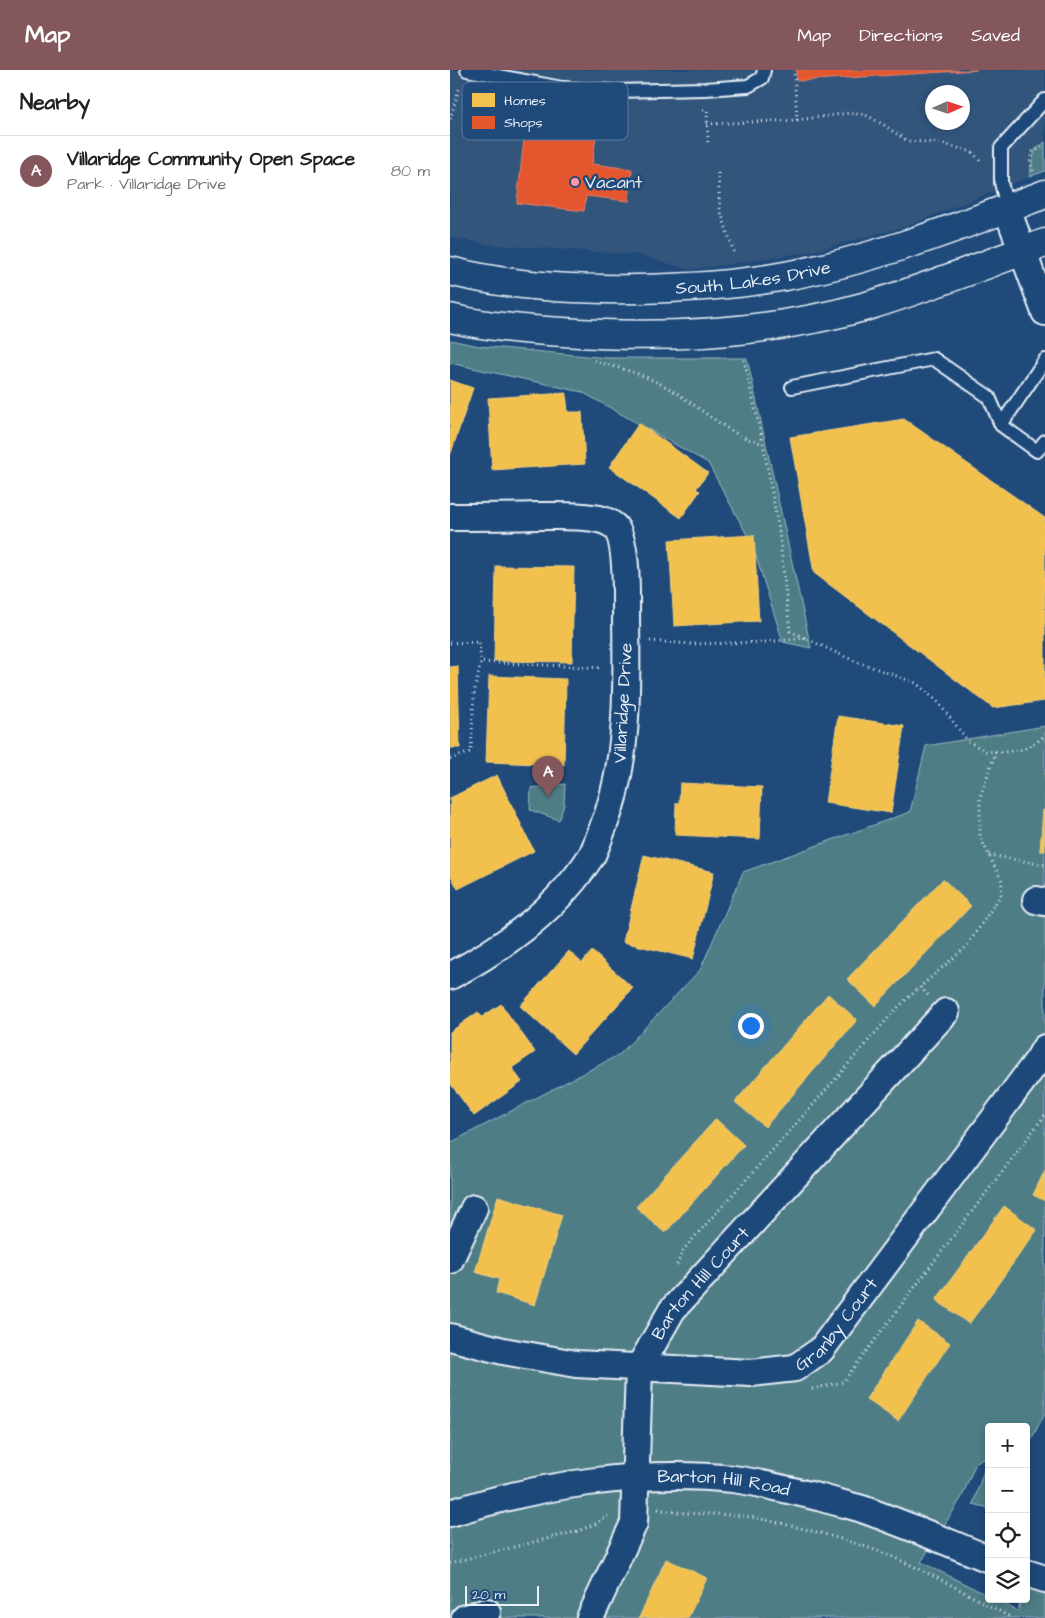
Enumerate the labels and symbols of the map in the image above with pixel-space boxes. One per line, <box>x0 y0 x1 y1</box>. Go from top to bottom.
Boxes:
legend <box>462 82 628 140</box>
north arrow <box>925 85 970 130</box>
text: Homes <box>504 91 546 111</box>
text: Shops <box>504 113 543 133</box>
place label: Vacant <box>585 170 643 195</box>
marker: Vacant <box>569 176 581 188</box>
street label: South Lakes Drive <box>675 254 833 300</box>
street label: Villaridge Drive <box>607 642 640 764</box>
pin: A <box>532 756 564 797</box>
your location <box>738 1013 764 1039</box>
street label: Barton Hill Court <box>645 1221 756 1344</box>
street label: Granby Court <box>790 1272 884 1377</box>
street label: Barton Hill Road <box>657 1463 793 1502</box>
scale bar <box>465 1583 539 1606</box>

